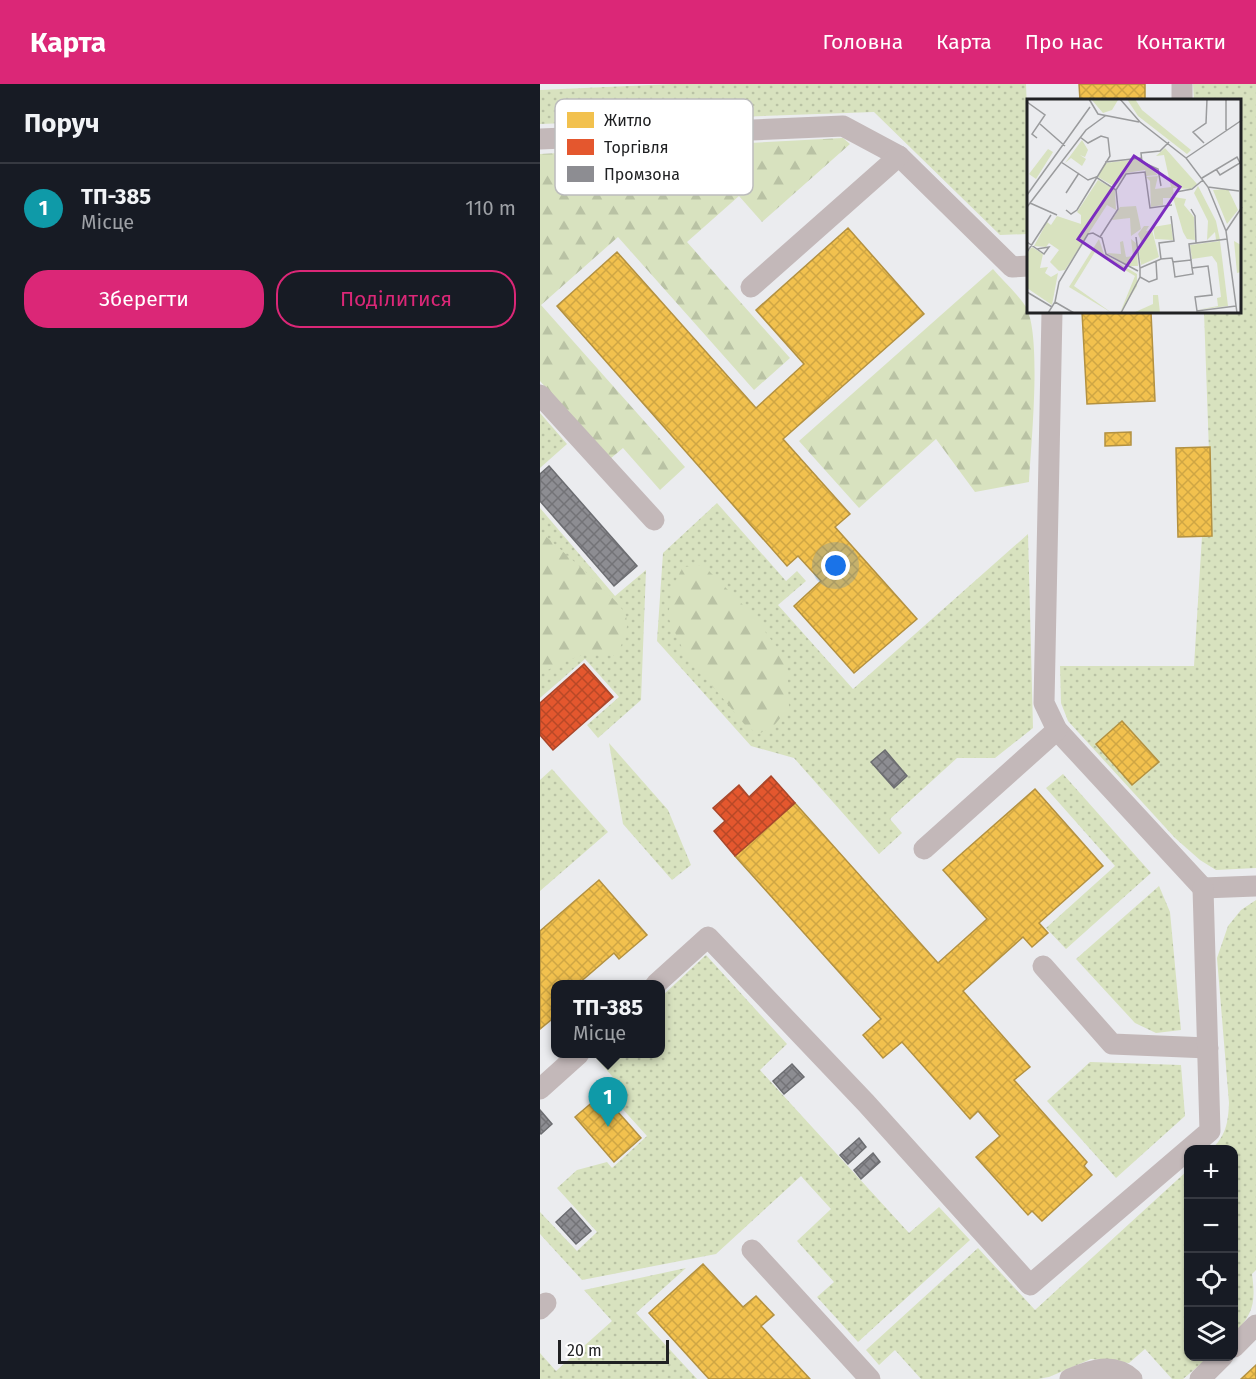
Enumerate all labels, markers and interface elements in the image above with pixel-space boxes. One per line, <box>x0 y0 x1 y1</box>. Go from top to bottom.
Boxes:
text: Карта <box>30 26 106 59</box>
text: Головна <box>822 29 903 55</box>
text: Карта <box>936 29 992 55</box>
text: Про нас <box>1025 29 1103 55</box>
text: Контакти <box>1136 29 1226 55</box>
legend <box>555 99 753 195</box>
inset map <box>1027 99 1241 314</box>
text: Поруч <box>24 108 100 139</box>
text: Житло <box>604 111 652 130</box>
text: Торгівля <box>604 138 669 157</box>
text: Промзона <box>604 165 680 184</box>
text: ТП-385 <box>81 183 151 210</box>
text: 1 <box>39 196 48 220</box>
text: 110 m <box>465 196 516 220</box>
text: Місце <box>81 210 134 234</box>
button: Зберегти <box>24 270 264 328</box>
button: Поділитися <box>276 270 516 328</box>
your location <box>821 551 850 580</box>
popup <box>551 980 665 1058</box>
text: ТП-385 <box>573 994 643 1021</box>
text: Місце <box>573 1021 626 1045</box>
pin: 1 <box>588 1078 628 1127</box>
map controls <box>1184 1145 1238 1361</box>
button: + <box>1184 1145 1238 1199</box>
button: − <box>1184 1199 1238 1253</box>
button: locate <box>1184 1253 1238 1307</box>
button: layers <box>1184 1307 1238 1361</box>
scale bar <box>558 1337 669 1364</box>
text: 20 m <box>567 1341 602 1360</box>

